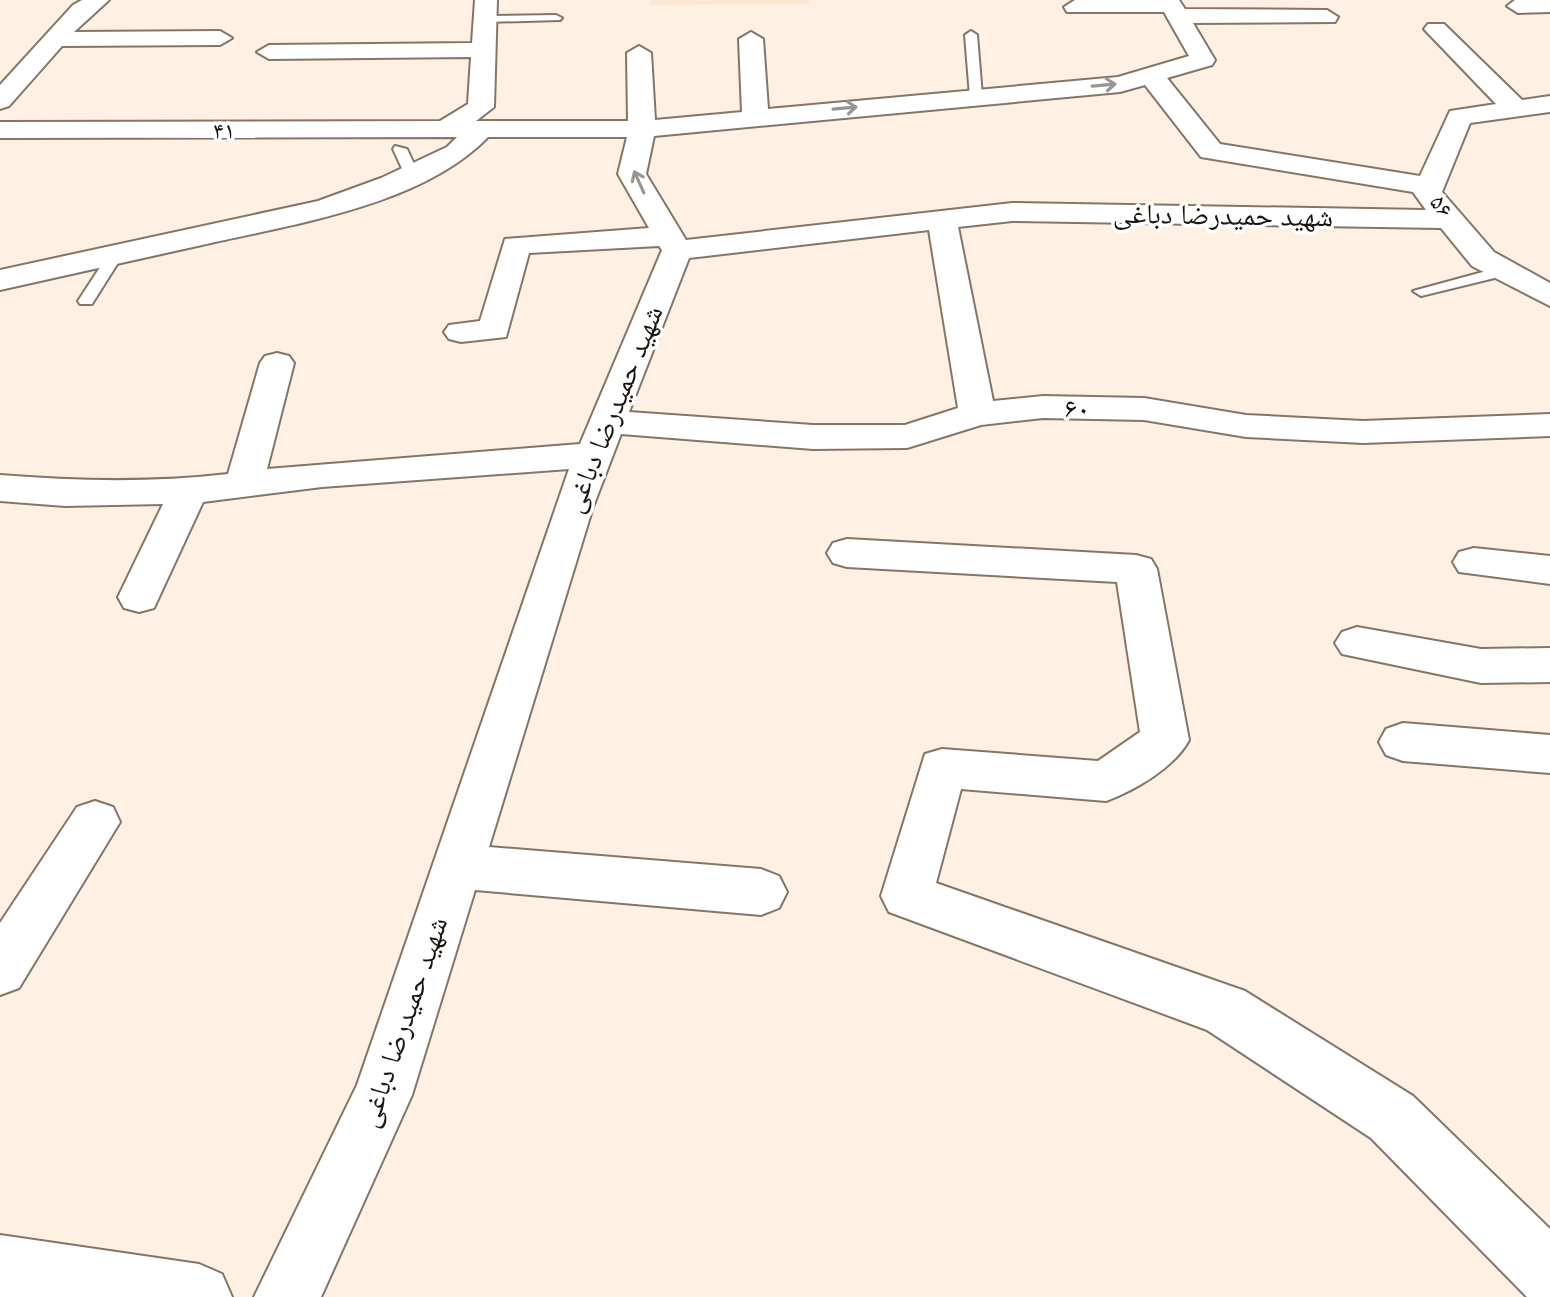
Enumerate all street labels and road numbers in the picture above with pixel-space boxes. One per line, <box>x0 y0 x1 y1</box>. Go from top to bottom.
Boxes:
street label: ۴۱ <box>213 116 235 144</box>
street label: ۵۶ <box>1425 189 1459 223</box>
street label: شهید حمیدرضا دباغی <box>1113 198 1333 234</box>
street label: شهید حمیدرضا دباغی <box>557 301 671 518</box>
street label: ۶۰ <box>1064 392 1090 424</box>
street label: شهید حمیدرضا دباغی <box>352 913 455 1132</box>

